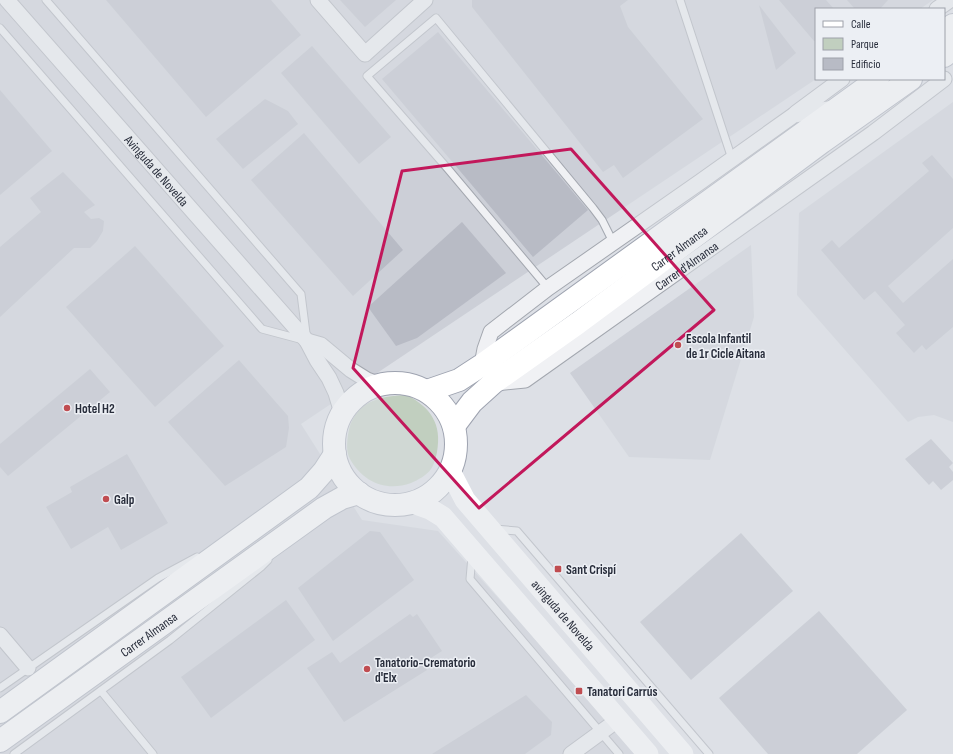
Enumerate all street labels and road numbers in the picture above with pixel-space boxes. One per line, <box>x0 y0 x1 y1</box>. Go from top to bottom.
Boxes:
street label: Avinguda de Novelda <box>120 132 192 210</box>
street label: Carrer Almansa <box>648 223 711 275</box>
street label: Carrer d'Almansa <box>652 238 722 294</box>
street label: avinguda de Novelda <box>528 577 598 654</box>
street label: Carrer Almansa <box>118 609 181 661</box>

